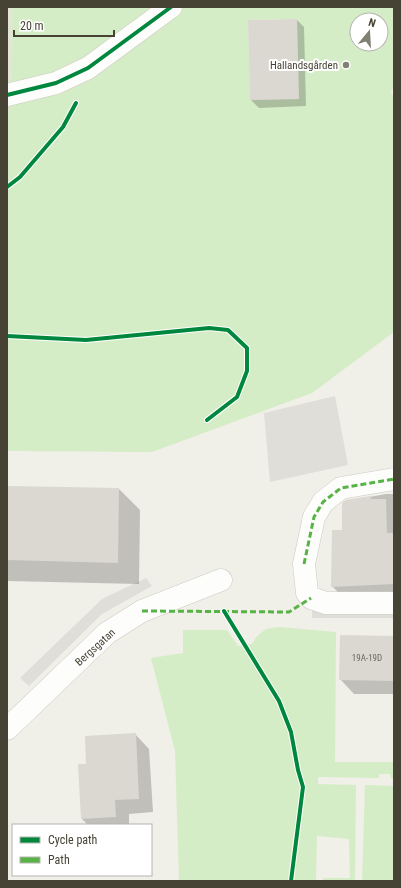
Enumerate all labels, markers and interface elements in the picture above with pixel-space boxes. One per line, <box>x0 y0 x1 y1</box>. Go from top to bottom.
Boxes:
scale bar <box>14 12 114 38</box>
north arrow <box>349 12 389 52</box>
text: N <box>367 16 377 30</box>
text: 20 m <box>20 19 44 33</box>
place label: Hallandsgården <box>270 59 338 72</box>
marker: Hallandsgården <box>341 60 351 70</box>
street label: Bergsgatan <box>73 626 118 669</box>
house number: 19A-19D <box>352 653 382 663</box>
legend <box>12 824 152 876</box>
text: Cycle path <box>48 833 98 847</box>
text: Path <box>48 853 70 867</box>

